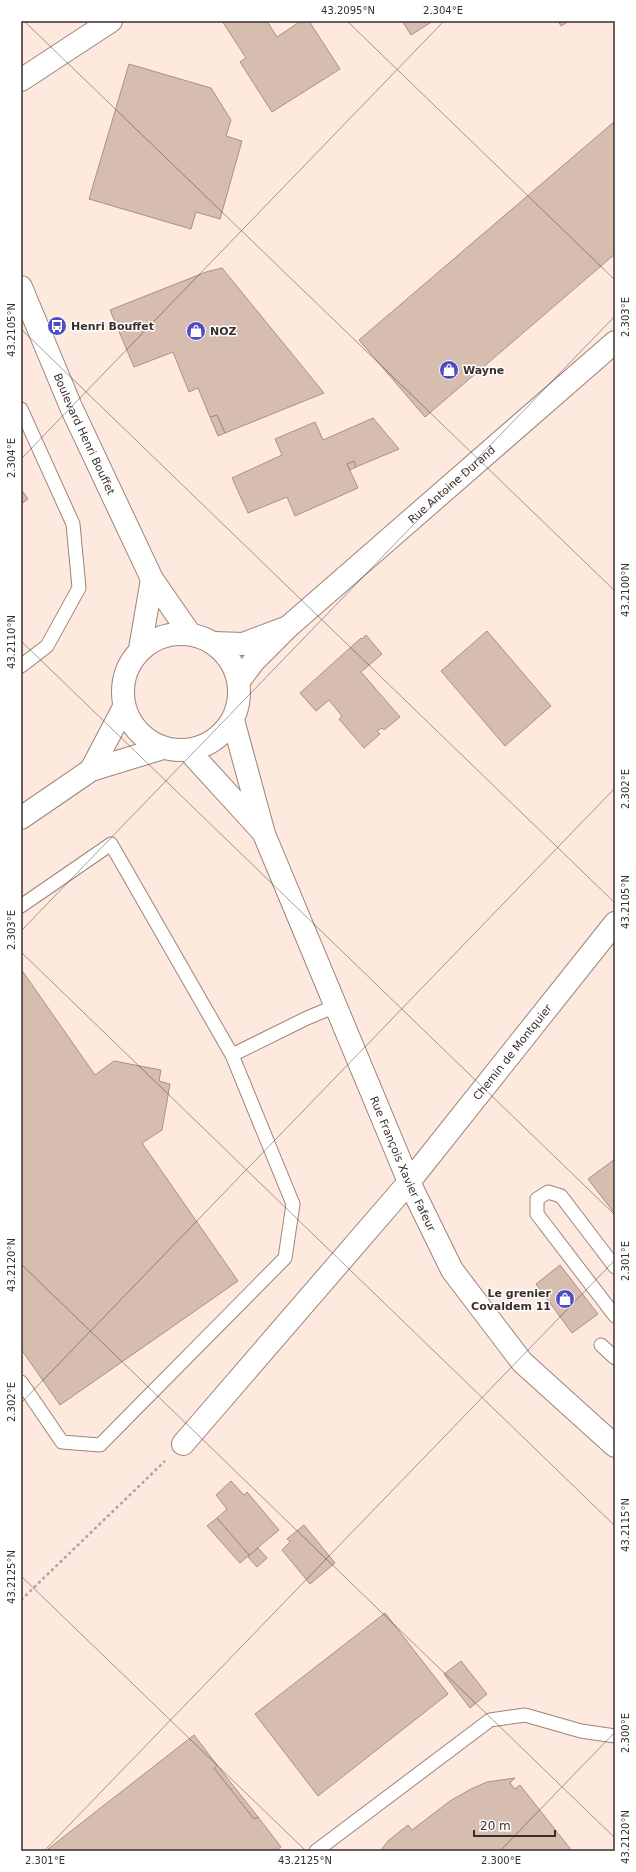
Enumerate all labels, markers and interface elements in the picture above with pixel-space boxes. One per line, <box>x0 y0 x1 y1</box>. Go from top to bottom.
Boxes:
text: 43.2095°N <box>321 5 375 16</box>
text: 2.304°E <box>423 5 463 16</box>
text: 2.303°E <box>620 297 631 337</box>
text: 43.2105°N <box>6 303 17 357</box>
bus stop icon: Henri Bouffet <box>46 315 68 337</box>
place label: Henri Bouffet <box>71 320 154 333</box>
shop icon: NOZ <box>185 320 207 342</box>
place label: NOZ <box>210 325 237 338</box>
shop icon: Wayne <box>438 359 460 381</box>
place label: Wayne <box>463 364 504 377</box>
street label: Boulevard Henri Bouffet <box>51 371 118 497</box>
text: 2.304°E <box>6 438 17 478</box>
street label: Rue Antoine Durand <box>405 443 498 526</box>
text: 43.2100°N <box>620 563 631 617</box>
text: 43.2110°N <box>6 615 17 669</box>
text: 2.302°E <box>620 769 631 809</box>
text: 43.2105°N <box>620 875 631 929</box>
text: 2.303°E <box>6 910 17 950</box>
street label: Chemin de Montquier <box>470 1001 555 1103</box>
street label: Rue François Xavier Fafeur <box>368 1094 439 1234</box>
text: 43.2120°N <box>6 1238 17 1292</box>
text: 2.301°E <box>620 1241 631 1281</box>
place label: Le grenier Covaldem 11 <box>471 1287 552 1313</box>
shop icon: Le grenier Covaldem 11 <box>554 1288 576 1310</box>
text: 2.302°E <box>6 1382 17 1422</box>
text: 43.2115°N <box>620 1498 631 1552</box>
text: 43.2125°N <box>6 1550 17 1604</box>
text: 2.300°E <box>620 1713 631 1753</box>
text: 43.2120°N <box>620 1810 631 1864</box>
scale bar <box>474 1812 555 1838</box>
text: 20 m <box>480 1819 511 1833</box>
text: 2.301°E <box>25 1855 65 1866</box>
text: 43.2125°N <box>278 1855 332 1866</box>
text: 2.300°E <box>481 1855 521 1866</box>

